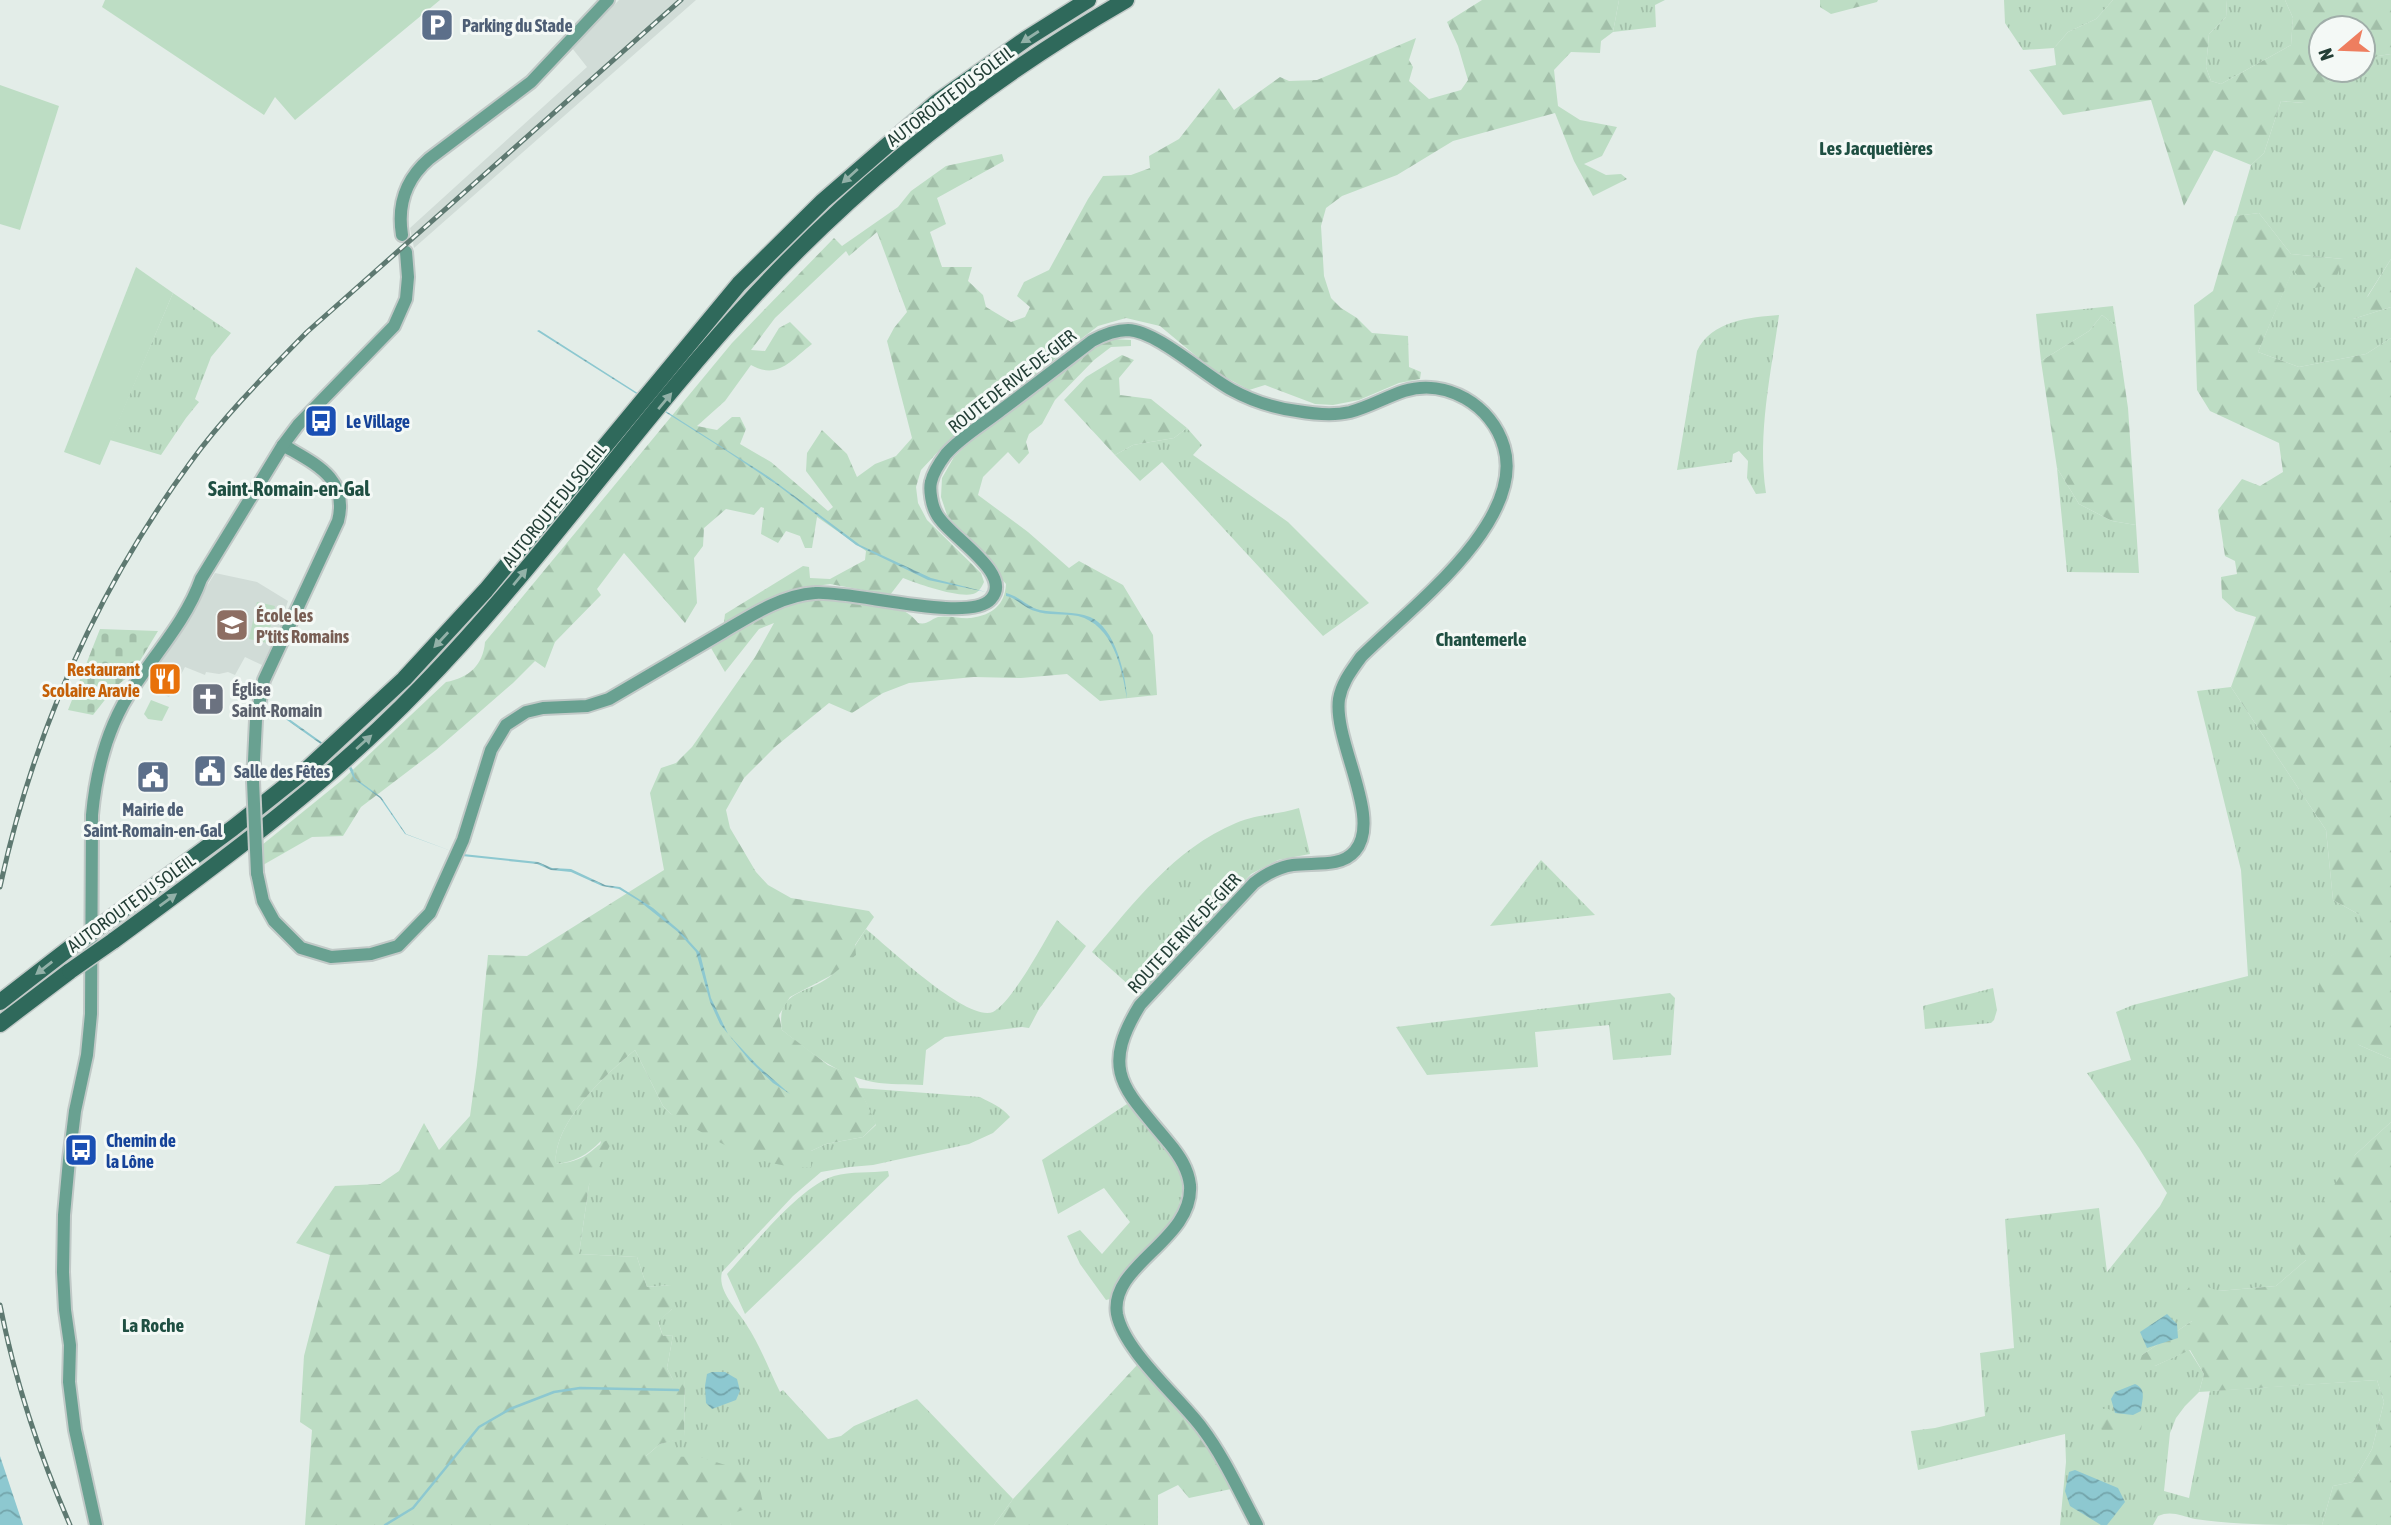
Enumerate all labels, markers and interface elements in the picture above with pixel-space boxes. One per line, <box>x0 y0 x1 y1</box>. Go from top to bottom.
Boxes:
parking icon: Parking du Stade <box>418 6 456 44</box>
north arrow <box>2307 14 2377 84</box>
place label: Parking du Stade <box>462 15 573 36</box>
one-way arrow <box>1020 30 1040 43</box>
street label: AUTOROUTE DU SOLEIL <box>883 42 1017 150</box>
text: N <box>2314 46 2338 63</box>
district label: Les Jacquetières <box>1819 137 1933 159</box>
one-way arrow <box>841 168 859 184</box>
street label: ROUTE DE RIVE-DE-GIER <box>944 325 1080 437</box>
one-way arrow <box>657 393 672 410</box>
bus stop icon: Le Village <box>302 402 340 440</box>
place label: Le Village <box>346 411 410 432</box>
street label: AUTOROUTE DU SOLEIL <box>498 439 610 571</box>
district label: Saint-Romain-en-Gal <box>208 476 370 500</box>
one-way arrow <box>513 569 528 587</box>
place label: École les P'tits Romains <box>256 605 350 647</box>
school or university icon: École les P'tits Romains <box>213 606 251 644</box>
district label: Chantemerle <box>1435 628 1527 650</box>
one-way arrow <box>433 631 449 649</box>
place label: Restaurant Scolaire Aravie <box>42 659 141 701</box>
restaurant icon: Restaurant Scolaire Aravie <box>146 660 184 698</box>
place label: Église Saint-Romain <box>232 679 322 721</box>
church icon: Église Saint-Romain <box>189 680 227 718</box>
one-way arrow <box>355 734 373 750</box>
public building icon: Salle des Fêtes <box>191 752 229 790</box>
public building icon: Mairie de Saint-Romain-en-Gal <box>134 758 172 796</box>
place label: Salle des Fêtes <box>234 761 331 782</box>
place label: Mairie de Saint-Romain-en-Gal <box>84 799 223 841</box>
street label: AUTOROUTE DU SOLEIL <box>63 850 199 956</box>
street label: ROUTE DE RIVE-DE-GIER <box>1123 869 1245 997</box>
one-way arrow <box>159 893 177 907</box>
one-way arrow <box>35 961 53 976</box>
place label: Chemin de la Lône <box>106 1130 176 1172</box>
bus stop icon: Chemin de la Lône <box>62 1131 100 1169</box>
district label: La Roche <box>122 1314 184 1336</box>

